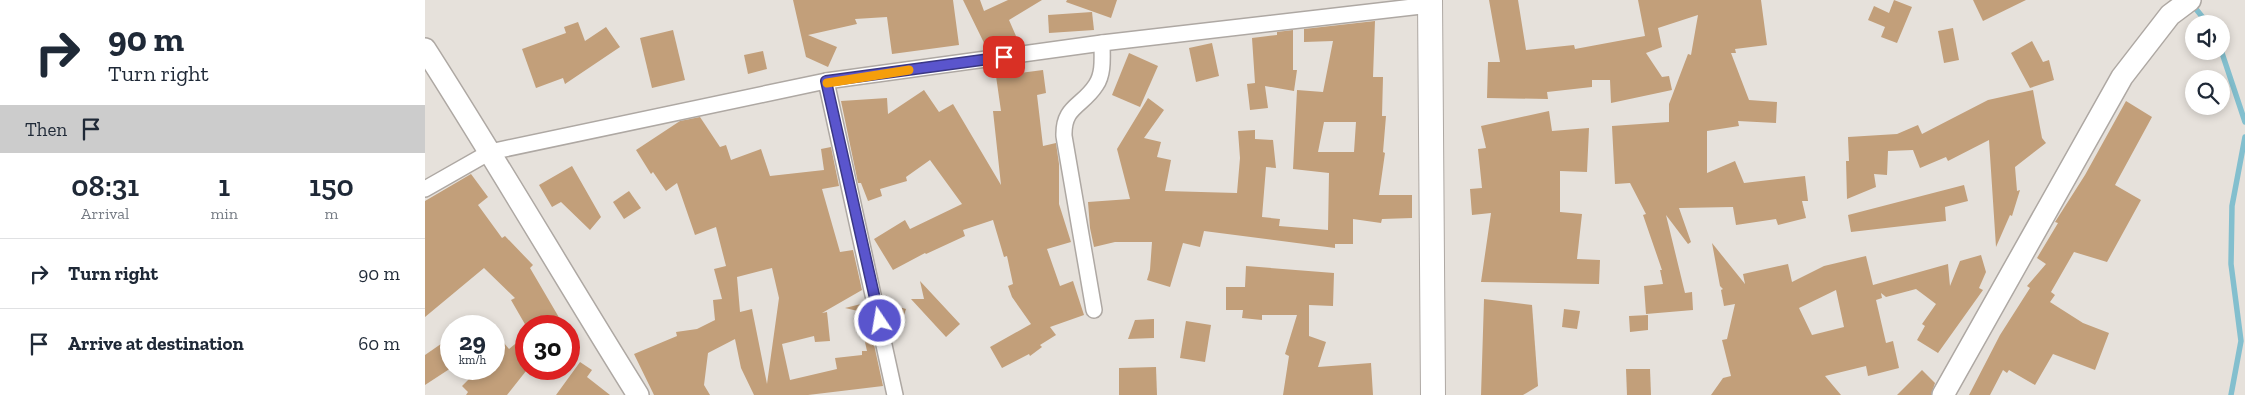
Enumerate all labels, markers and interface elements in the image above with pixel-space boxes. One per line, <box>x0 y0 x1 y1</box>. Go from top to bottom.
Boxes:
map controls <box>2185 15 2230 115</box>
button: sound <box>2185 15 2230 60</box>
text: 90 m <box>108 18 184 60</box>
icon: right <box>25 20 90 85</box>
pin <box>983 36 1025 78</box>
icon: arrive <box>990 43 1018 71</box>
text: Turn right <box>108 60 209 87</box>
button: search <box>2185 70 2230 115</box>
icon: arrive <box>77 115 105 143</box>
text: Then <box>25 118 67 141</box>
text: 08:31 <box>71 168 139 204</box>
text: 1 <box>218 168 230 204</box>
text: 150 <box>309 168 354 204</box>
text: Arrival <box>81 204 129 223</box>
text: min <box>210 204 238 223</box>
text: m <box>325 204 338 223</box>
icon: right <box>25 260 53 288</box>
text: Turn right <box>68 262 158 285</box>
text: 90 m <box>358 262 400 285</box>
position arrow <box>853 294 905 346</box>
speed limit sign: 30 <box>515 315 580 380</box>
text: 29 <box>459 326 486 356</box>
icon: arrive <box>25 330 53 358</box>
text: Arrive at destination <box>68 332 244 355</box>
text: 60 m <box>358 332 400 355</box>
text: km/h <box>459 353 486 367</box>

